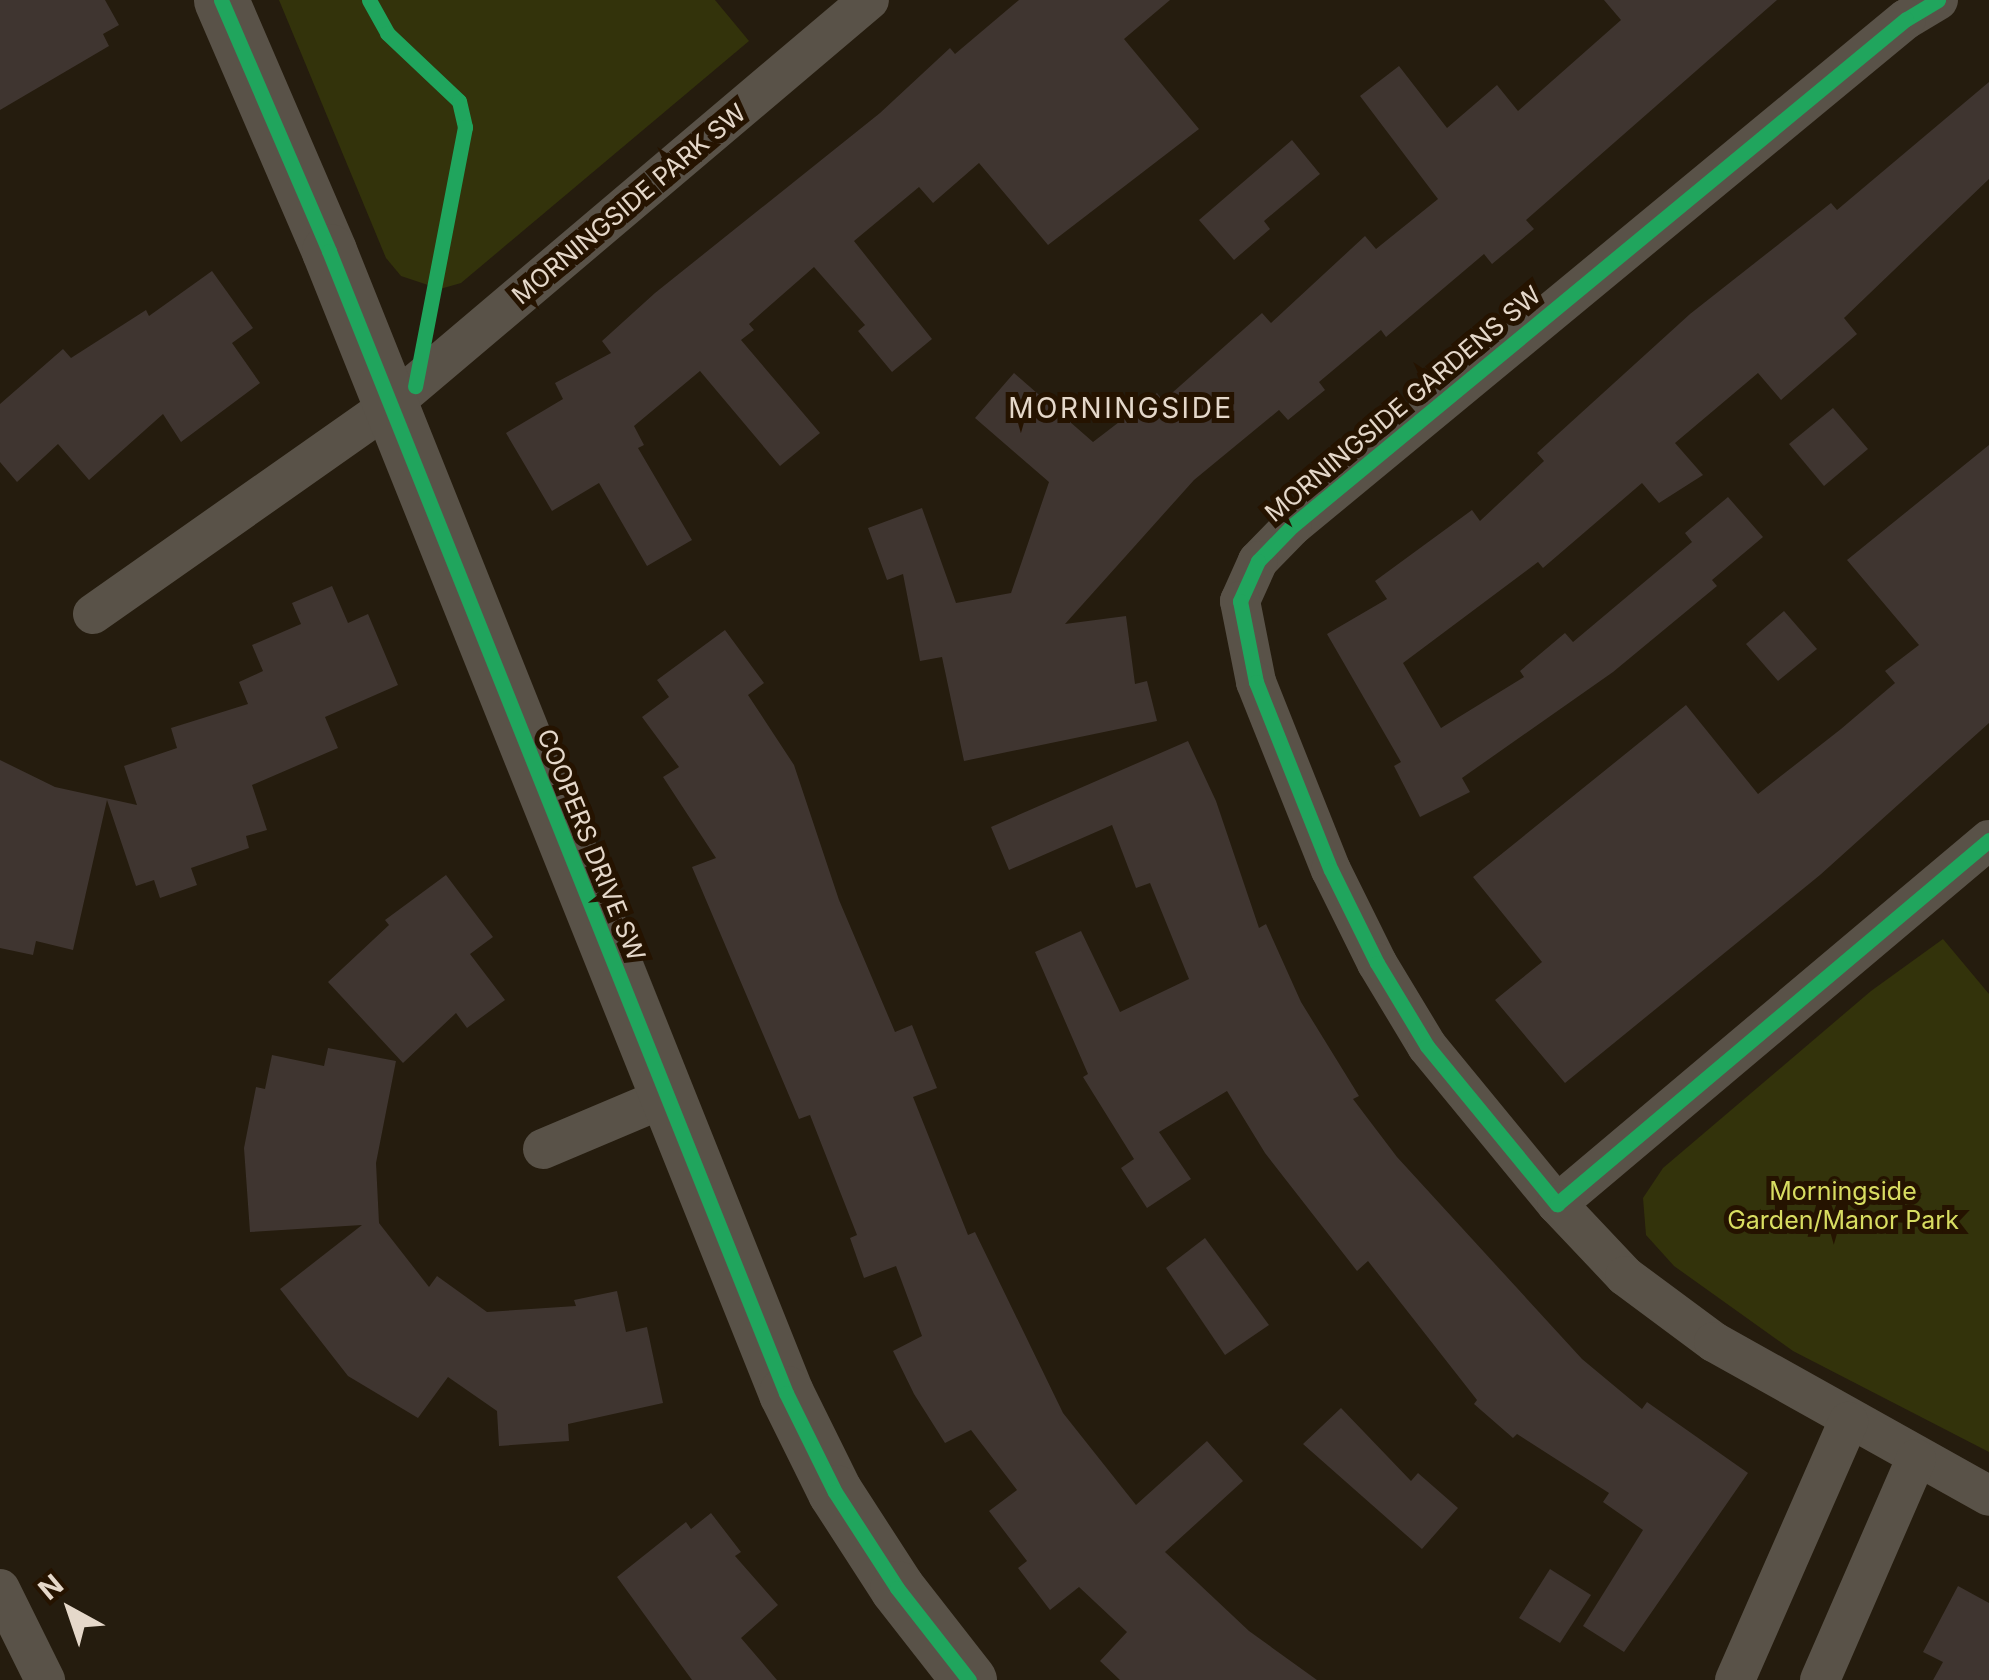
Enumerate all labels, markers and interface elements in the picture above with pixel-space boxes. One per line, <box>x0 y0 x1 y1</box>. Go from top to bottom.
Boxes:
street label: MORNINGSIDE PARK SW <box>506 97 752 311</box>
street label: MORNINGSIDE GARDENS SW <box>1259 280 1547 528</box>
district label: MORNINGSIDE <box>1008 391 1234 425</box>
street label: COOPERS DRIVE SW <box>531 725 651 965</box>
park label: Morningside Garden/Manor Park <box>1727 1177 1959 1236</box>
north arrow <box>20 1560 120 1660</box>
text: N <box>32 1567 70 1607</box>

